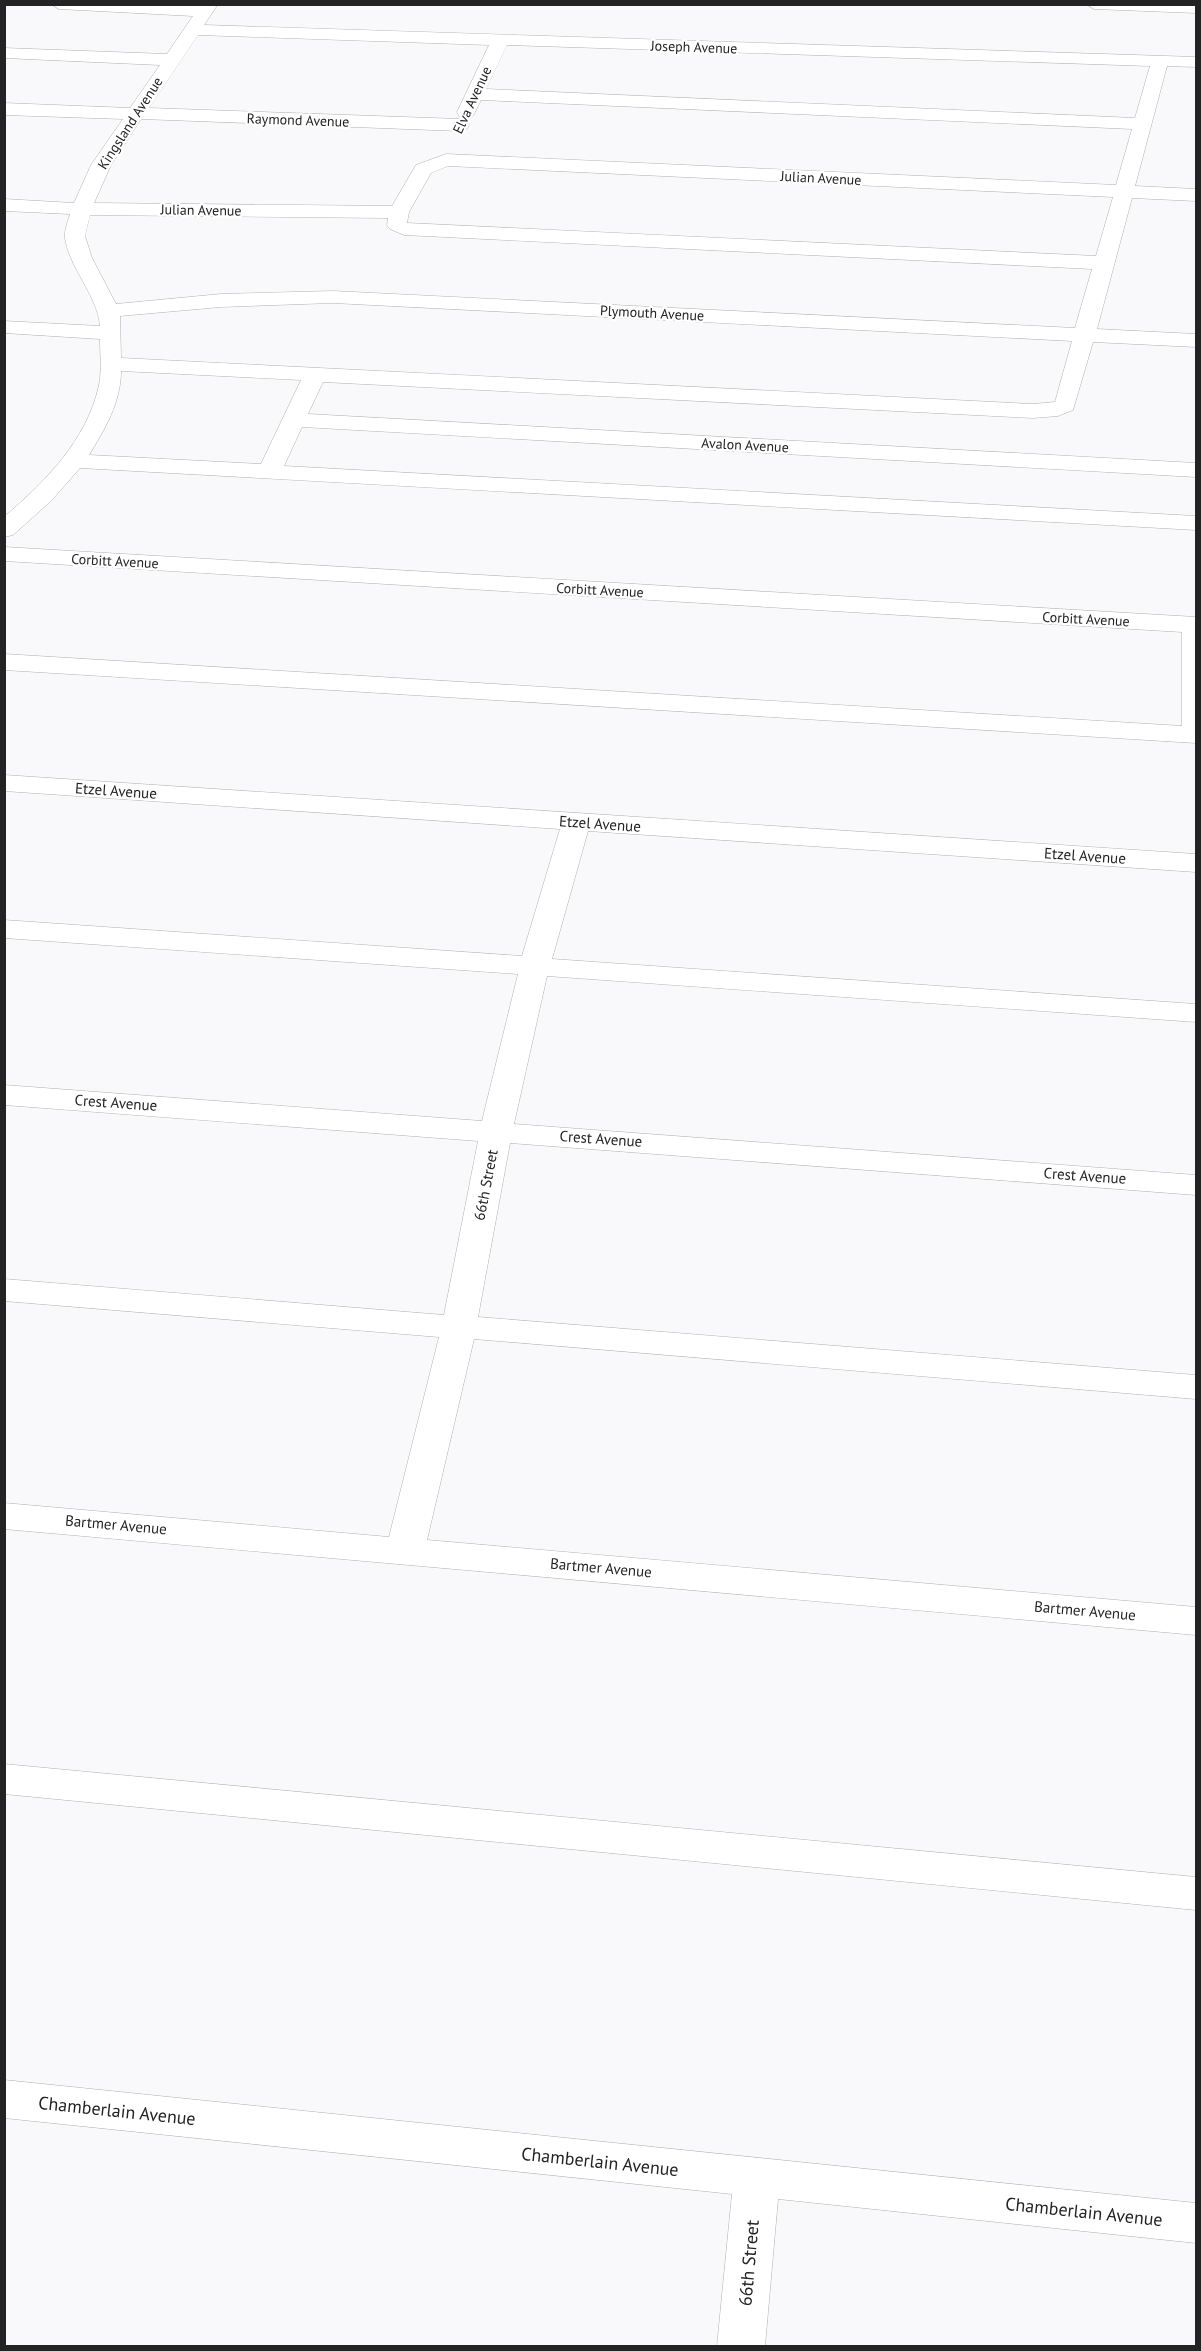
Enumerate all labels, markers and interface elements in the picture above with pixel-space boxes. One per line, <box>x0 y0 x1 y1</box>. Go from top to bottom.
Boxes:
street label: Joseph Avenue <box>649 36 738 58</box>
street label: Elva Avenue <box>449 63 495 137</box>
street label: Kingsland Avenue <box>93 73 167 173</box>
street label: Raymond Avenue <box>246 109 350 131</box>
street label: Julian Avenue <box>779 167 862 189</box>
street label: Julian Avenue <box>159 200 242 220</box>
street label: Plymouth Avenue <box>599 301 705 325</box>
street label: Avalon Avenue <box>701 434 789 456</box>
street label: Corbitt Avenue <box>71 550 159 572</box>
street label: Corbitt Avenue <box>556 579 644 601</box>
street label: Corbitt Avenue <box>1042 608 1130 630</box>
street label: Etzel Avenue <box>74 778 158 803</box>
street label: Etzel Avenue <box>558 811 642 836</box>
street label: Etzel Avenue <box>1043 843 1127 868</box>
street label: Crest Avenue <box>74 1090 158 1115</box>
street label: Crest Avenue <box>559 1126 643 1151</box>
street label: 66th Street <box>469 1148 502 1222</box>
street label: Crest Avenue <box>1043 1163 1127 1188</box>
street label: Bartmer Avenue <box>64 1511 168 1538</box>
street label: Bartmer Avenue <box>549 1554 653 1581</box>
street label: Bartmer Avenue <box>1033 1597 1137 1624</box>
street label: Chamberlain Avenue <box>37 2091 197 2130</box>
street label: Chamberlain Avenue <box>520 2142 680 2181</box>
street label: Chamberlain Avenue <box>1004 2192 1164 2231</box>
street label: 66th Street <box>733 2219 764 2307</box>

